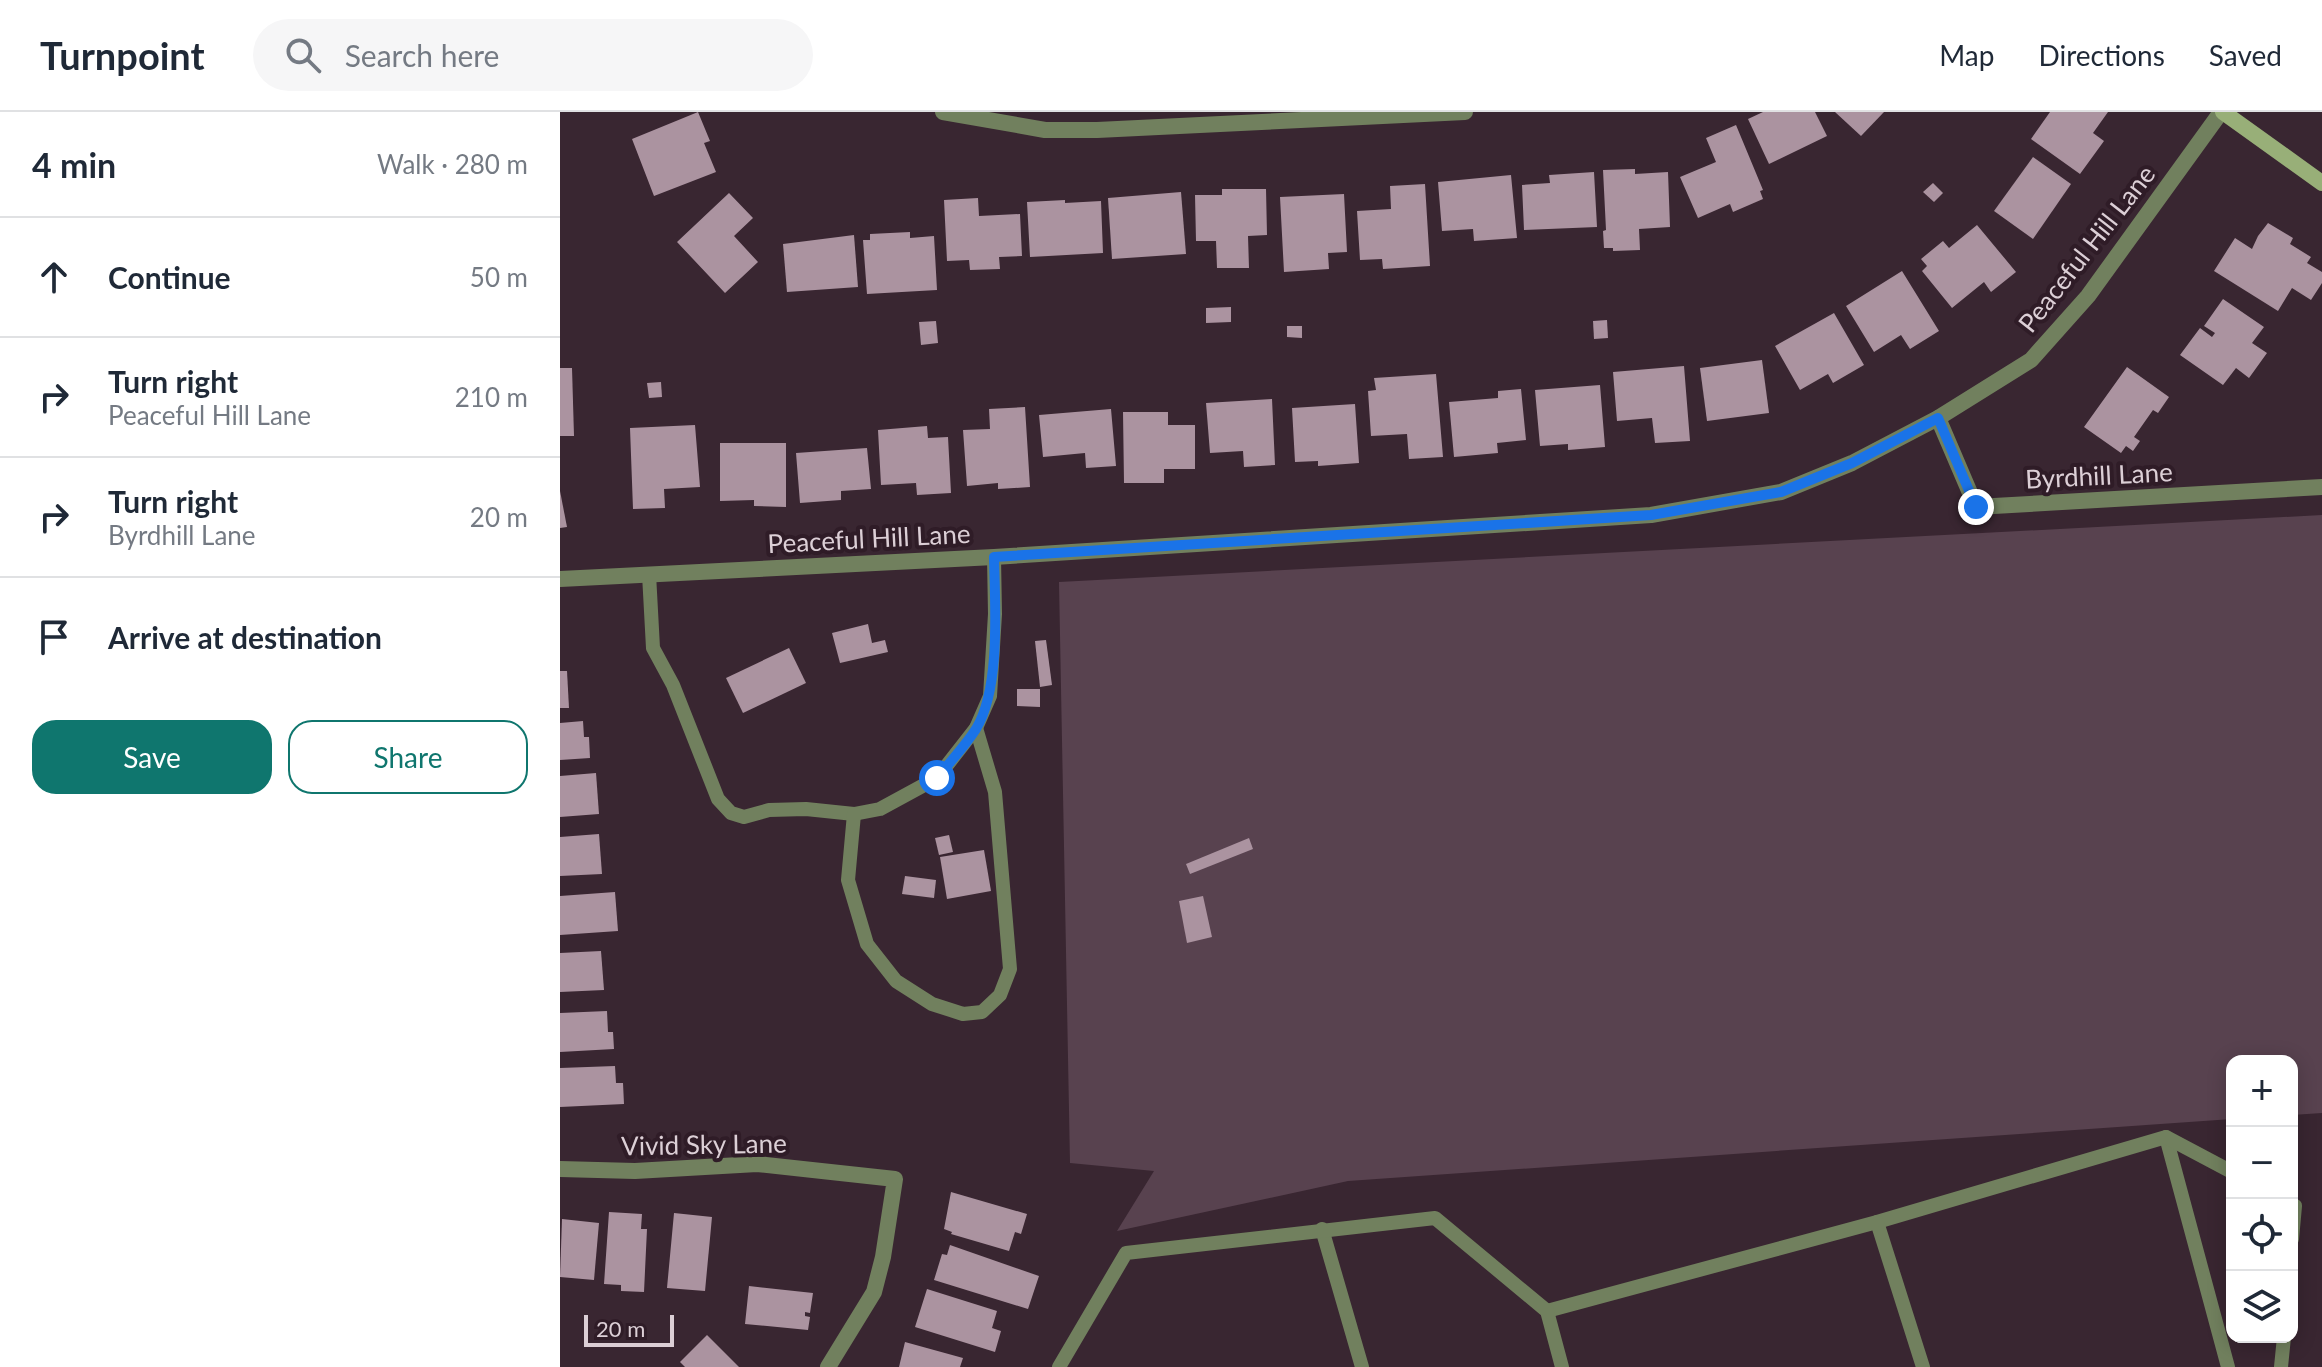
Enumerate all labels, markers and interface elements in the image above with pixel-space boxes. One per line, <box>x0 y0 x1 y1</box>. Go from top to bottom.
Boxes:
search box <box>253 19 813 91</box>
text: Turnpoint <box>40 32 205 78</box>
icon: search <box>281 33 325 77</box>
text: Search here <box>345 37 499 73</box>
text: Map <box>1939 38 1994 72</box>
text: Directions <box>2038 38 2165 72</box>
text: Saved <box>2209 38 2282 72</box>
text: 4 min <box>32 144 116 185</box>
text: Walk · 280 m <box>377 148 528 180</box>
street label: Peaceful Hill Lane <box>2011 159 2161 338</box>
icon: ahead <box>32 255 76 299</box>
text: Continue <box>108 259 231 295</box>
text: 50 m <box>470 261 528 293</box>
text: Turn right <box>108 363 238 399</box>
icon: right <box>32 375 76 419</box>
text: 210 m <box>455 381 528 413</box>
text: Peaceful Hill Lane <box>108 399 311 431</box>
street label: Byrdhill Lane <box>2024 455 2173 495</box>
text: Turn right <box>108 483 238 519</box>
route end <box>1958 489 1994 525</box>
icon: right <box>32 495 76 539</box>
text: 20 m <box>470 501 528 533</box>
street label: Peaceful Hill Lane <box>767 517 971 559</box>
text: Byrdhill Lane <box>108 519 256 551</box>
icon: arrive <box>32 615 76 659</box>
text: Arrive at destination <box>108 619 382 655</box>
button: Save <box>32 720 272 794</box>
button: Share <box>288 720 528 794</box>
route start <box>919 760 955 796</box>
map controls <box>2226 1055 2298 1343</box>
button: + <box>2226 1055 2298 1127</box>
street label: Vivid Sky Lane <box>621 1127 787 1161</box>
button: − <box>2226 1127 2298 1199</box>
button: locate <box>2226 1199 2298 1271</box>
button: layers <box>2226 1271 2298 1343</box>
scale bar <box>584 1311 674 1347</box>
text: 20 m <box>596 1315 645 1342</box>

